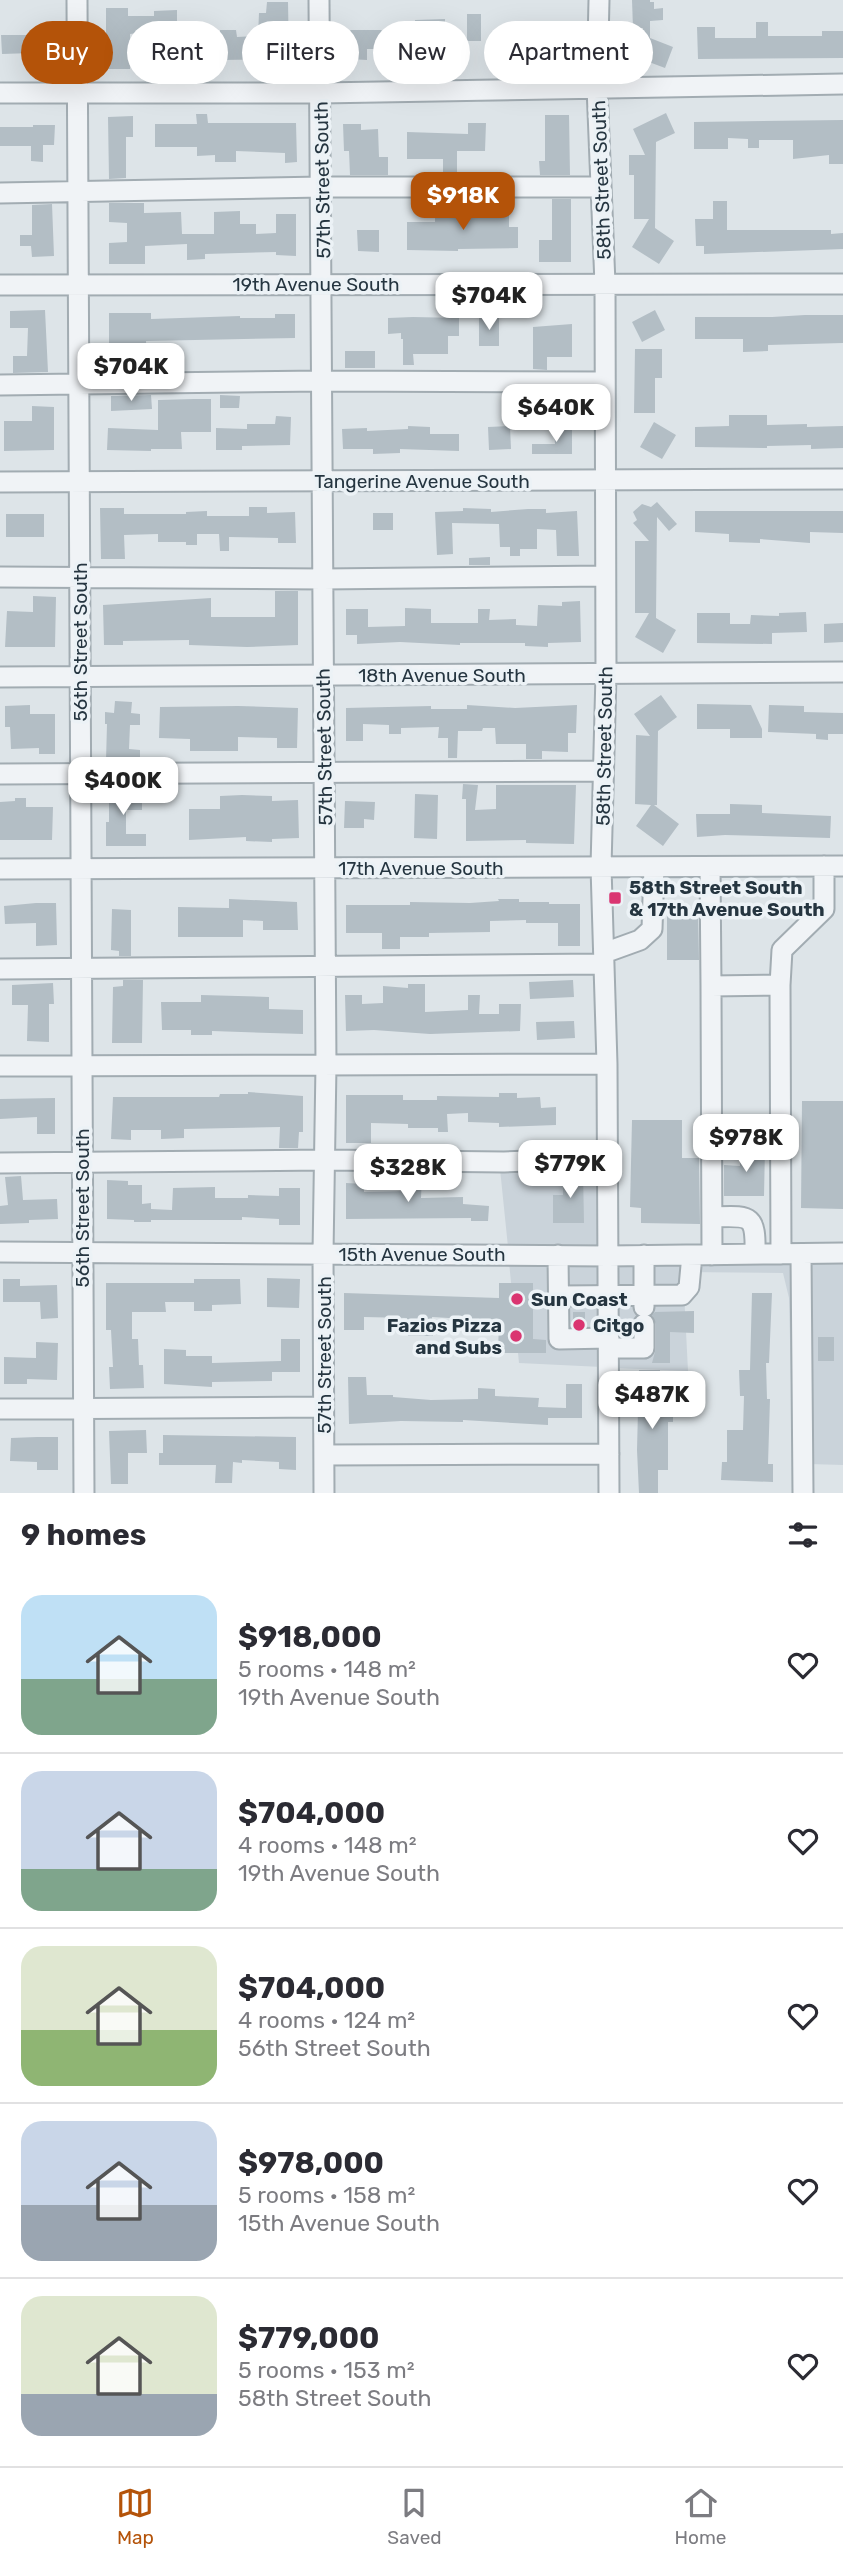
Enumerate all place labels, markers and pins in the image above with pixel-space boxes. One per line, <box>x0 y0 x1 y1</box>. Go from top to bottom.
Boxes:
pin: $918K <box>414 173 512 232</box>
pin: $704K <box>440 272 538 332</box>
pin: $704K <box>82 344 180 403</box>
pin: $640K <box>507 384 605 444</box>
pin: $400K <box>74 758 172 817</box>
place label: 58th Street South & 17th Avenue South <box>629 876 825 921</box>
marker: 58th Street South & 17th Avenue South <box>607 890 623 906</box>
pin: $978K <box>697 1114 795 1174</box>
pin: $779K <box>521 1140 619 1200</box>
pin: $328K <box>359 1144 457 1204</box>
place label: Sun Coast <box>531 1288 628 1311</box>
marker: Sun Coast <box>509 1291 525 1307</box>
place label: Fazios Pizza and Subs <box>387 1314 502 1359</box>
place label: Citgo <box>593 1314 644 1337</box>
marker: Citgo <box>571 1317 587 1333</box>
marker: Fazios Pizza and Subs <box>508 1328 524 1344</box>
pin: $487K <box>603 1372 701 1431</box>

